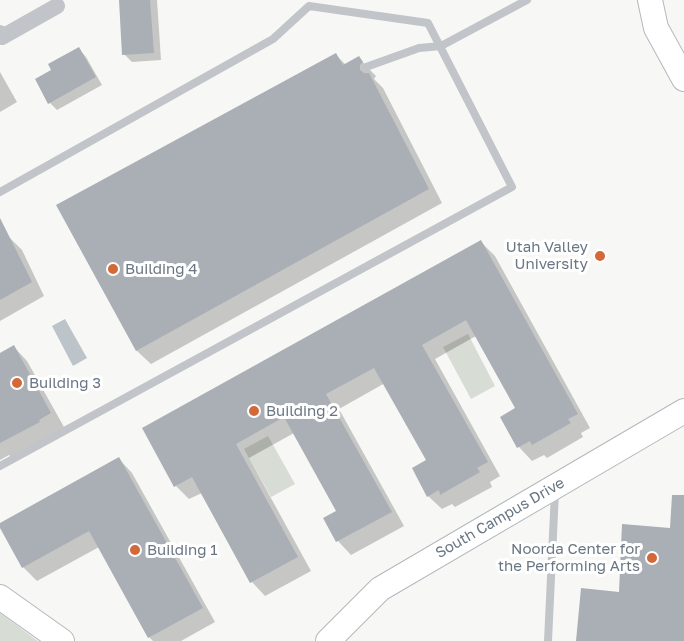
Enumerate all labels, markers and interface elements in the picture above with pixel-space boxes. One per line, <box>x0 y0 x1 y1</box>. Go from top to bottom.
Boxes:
place label: Utah Valley University <box>506 238 588 273</box>
marker: Utah Valley University <box>593 249 607 263</box>
place label: Building 4 <box>125 260 197 278</box>
marker: Building 4 <box>106 262 120 276</box>
place label: Building 3 <box>29 374 101 392</box>
marker: Building 3 <box>10 376 24 390</box>
place label: Building 2 <box>266 402 338 420</box>
marker: Building 2 <box>247 404 261 418</box>
street label: South Campus Drive <box>432 474 568 562</box>
place label: Noorda Center for the Performing Arts <box>498 540 640 575</box>
place label: Building 1 <box>147 541 218 559</box>
marker: Building 1 <box>128 543 142 557</box>
marker: Noorda Center for the Performing Arts <box>645 551 659 565</box>

